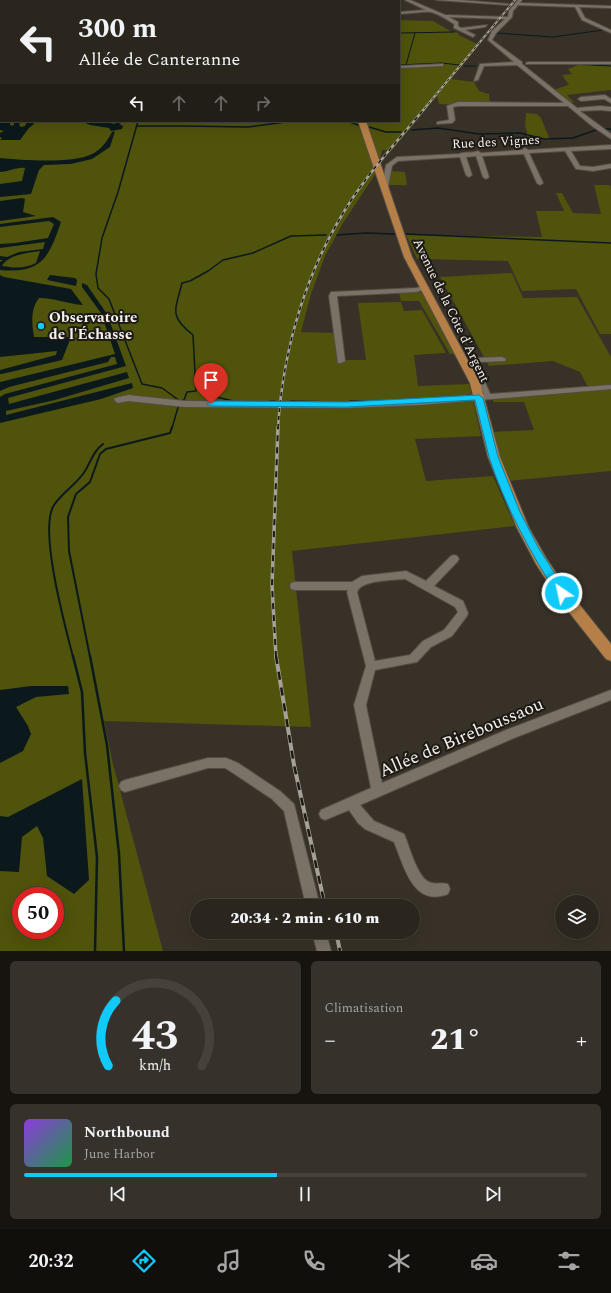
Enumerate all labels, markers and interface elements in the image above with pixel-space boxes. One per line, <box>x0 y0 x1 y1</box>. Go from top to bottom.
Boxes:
text: 300 m <box>78 7 157 50</box>
icon: left <box>12 16 64 68</box>
text: Allée de Canteranne <box>78 46 240 73</box>
icon: left <box>126 92 148 114</box>
icon: ahead <box>168 92 190 114</box>
icon: ahead <box>210 92 232 114</box>
icon: right <box>252 92 274 114</box>
street label: Rue des Vignes <box>452 130 541 154</box>
street label: Avenue de la Côte d'Argent <box>408 235 495 386</box>
place label: Observatoire de l'Échasse <box>49 306 138 346</box>
marker: Observatoire de l'Échasse <box>36 321 46 331</box>
pin <box>194 363 228 404</box>
icon: arrive <box>200 369 222 391</box>
position arrow <box>541 572 583 614</box>
street label: Allée de Bireboussaou <box>375 691 548 784</box>
speed limit sign: 50 <box>12 887 64 939</box>
map controls <box>555 895 599 939</box>
button: layers <box>555 895 599 939</box>
text: 20:34 · 2 min · 610 m <box>231 907 379 930</box>
text: Climatisation <box>325 998 403 1018</box>
text: 43 <box>132 1004 179 1067</box>
text: 21° <box>430 1017 481 1063</box>
text: − <box>325 1024 336 1057</box>
text: + <box>576 1024 587 1057</box>
text: km/h <box>139 1054 171 1076</box>
text: Northbound <box>84 1121 170 1144</box>
text: June Harbor <box>84 1144 155 1164</box>
icon: previous <box>107 1183 129 1205</box>
icon: pause <box>294 1183 316 1205</box>
icon: next <box>482 1183 504 1205</box>
icon: directions <box>130 1247 158 1275</box>
icon: music <box>215 1247 243 1275</box>
icon: phone <box>300 1247 328 1275</box>
icon: climate <box>385 1247 413 1275</box>
icon: car <box>470 1247 498 1275</box>
icon: filters <box>555 1247 583 1275</box>
text: 20:32 <box>28 1248 74 1275</box>

